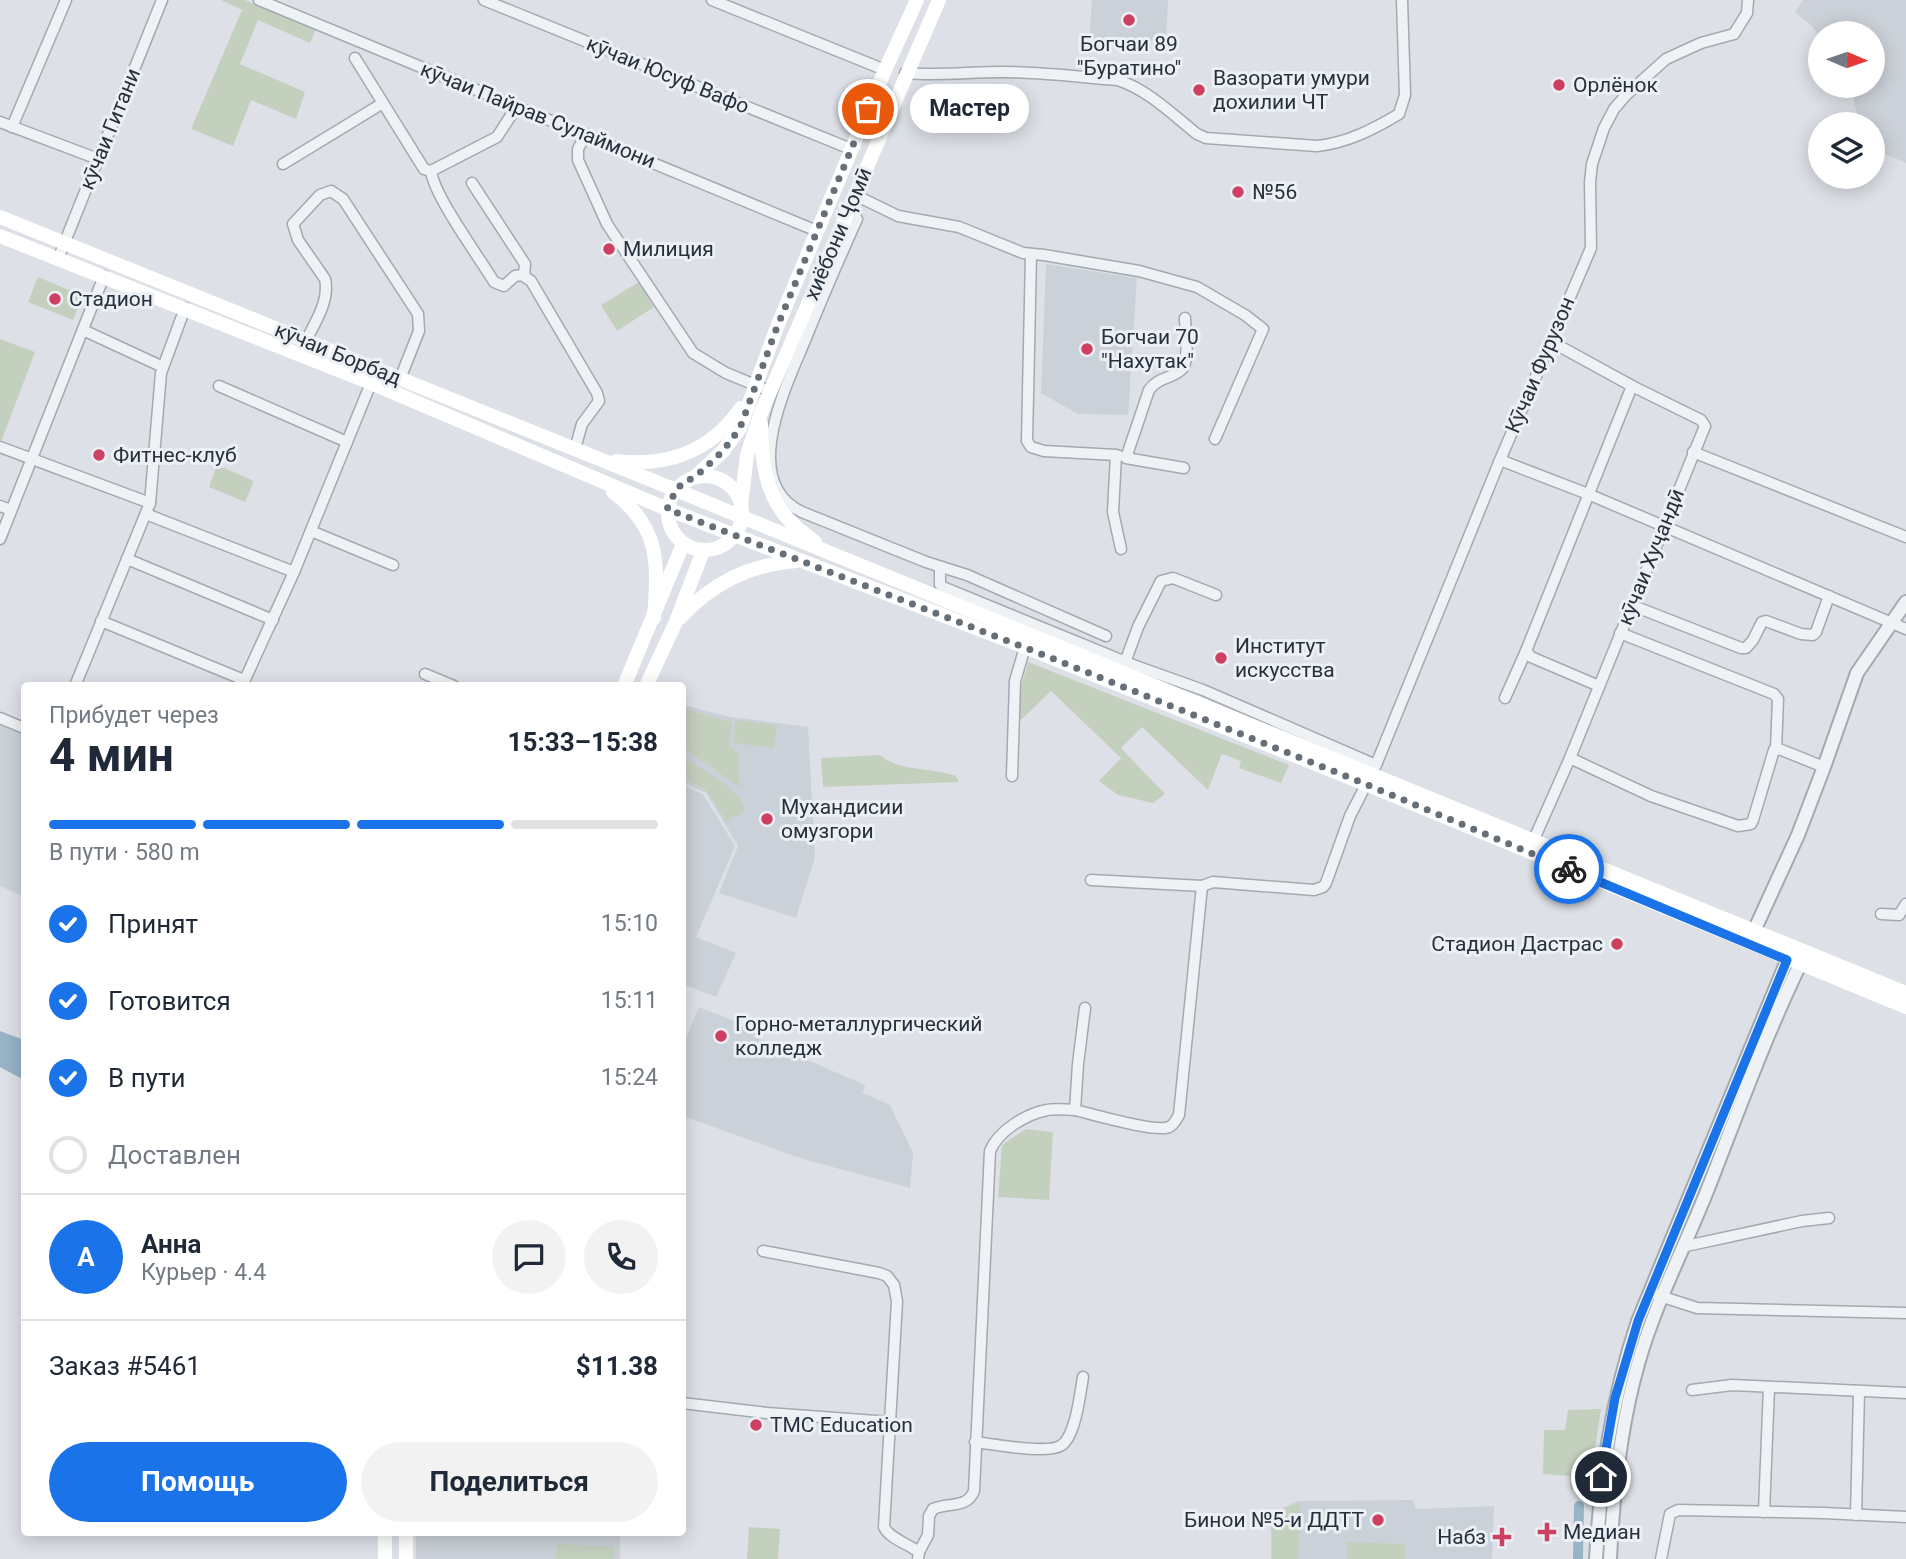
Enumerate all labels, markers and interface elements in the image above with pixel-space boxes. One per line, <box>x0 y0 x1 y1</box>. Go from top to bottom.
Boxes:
marker: Богчаи 89 "Буратино" <box>1121 12 1137 28</box>
north arrow <box>1808 21 1885 98</box>
map controls <box>1808 21 1885 189</box>
street label: кӯчаи Юсуф Вафо <box>583 31 753 119</box>
place label: Богчаи 89 "Буратино" <box>1077 32 1181 80</box>
street label: кӯчаи Пайрав Сулаймони <box>417 57 659 173</box>
street label: кӯчаи Гитани <box>75 65 145 193</box>
place label: Вазорати умури дохилии ЧТ <box>1213 66 1370 114</box>
place label: Орлёнок <box>1573 73 1658 97</box>
marker: Орлёнок <box>1551 77 1567 93</box>
pin <box>838 79 898 139</box>
marker: Вазорати умури дохилии ЧТ <box>1191 82 1207 98</box>
callout: Мастер <box>910 84 1029 134</box>
icon: bag <box>849 90 887 128</box>
text: Мастер <box>929 95 1010 122</box>
button: layers <box>1808 112 1885 189</box>
street label: хиёбони Ҷомӣ <box>799 164 877 304</box>
place label: №56 <box>1252 180 1297 204</box>
marker: №56 <box>1230 184 1246 200</box>
place label: Милиция <box>623 237 714 261</box>
marker: Милиция <box>601 241 617 257</box>
place label: Стадион <box>69 287 153 311</box>
marker: Стадион <box>47 291 63 307</box>
street label: Кӯчаи Фурузон <box>1500 293 1580 437</box>
street label: кӯчаи Борбад <box>271 318 405 390</box>
place label: Богчаи 70 "Нахутак" <box>1101 325 1199 373</box>
marker: Богчаи 70 "Нахутак" <box>1079 341 1095 357</box>
place label: Фитнес-клуб <box>113 443 237 467</box>
marker: Фитнес-клуб <box>91 447 107 463</box>
street label: кӯчаи Хуҷандӣ <box>1613 485 1689 629</box>
place label: Институт искусства <box>1235 634 1335 682</box>
marker: Институт искусства <box>1213 650 1229 666</box>
text: Прибудет через <box>49 702 219 729</box>
text: 15:33–15:38 <box>508 727 658 757</box>
text: 4 мин <box>49 728 174 782</box>
place label: Мухандисии омузгори <box>781 795 903 843</box>
marker: Мухандисии омузгори <box>759 811 775 827</box>
courier <box>1534 834 1604 904</box>
text: В пути · 580 m <box>49 839 200 866</box>
icon: bike <box>1550 850 1588 888</box>
icon: check <box>49 905 87 943</box>
text: Принят <box>108 909 198 939</box>
text: 15:10 <box>601 910 658 937</box>
place label: Стадион Дастрас <box>1431 932 1603 956</box>
marker: Стадион Дастрас <box>1609 936 1625 952</box>
icon: check <box>49 982 87 1020</box>
text: Готовится <box>108 986 231 1016</box>
text: 15:11 <box>601 987 658 1014</box>
place label: Горно-металлургический колледж <box>735 1012 982 1060</box>
marker: Горно-металлургический колледж <box>713 1028 729 1044</box>
icon: check <box>49 1059 87 1097</box>
text: В пути <box>108 1063 185 1093</box>
text: 15:24 <box>601 1064 658 1091</box>
text: Доставлен <box>108 1140 241 1170</box>
button: chat <box>492 1220 566 1294</box>
button: phone <box>584 1220 658 1294</box>
text: Анна <box>141 1229 201 1259</box>
text: А <box>77 1242 95 1272</box>
text: Курьер · 4.4 <box>141 1259 266 1286</box>
text: Заказ #5461 <box>49 1351 201 1381</box>
text: $11.38 <box>576 1351 658 1381</box>
place label: TMC Education <box>770 1413 913 1437</box>
marker: TMC Education <box>748 1417 764 1433</box>
button: Помощь <box>49 1442 347 1522</box>
button: Поделиться <box>361 1442 658 1522</box>
pin <box>1571 1447 1631 1507</box>
icon: home <box>1582 1458 1620 1496</box>
place label: Бинои №5-и ДДТТ <box>1184 1508 1364 1532</box>
marker: Бинои №5-и ДДТТ <box>1370 1512 1386 1528</box>
place label: Медиан <box>1563 1520 1641 1544</box>
marker: Медиан <box>1537 1522 1557 1542</box>
place label: Набз <box>1437 1525 1486 1549</box>
marker: Набз <box>1492 1527 1512 1547</box>

